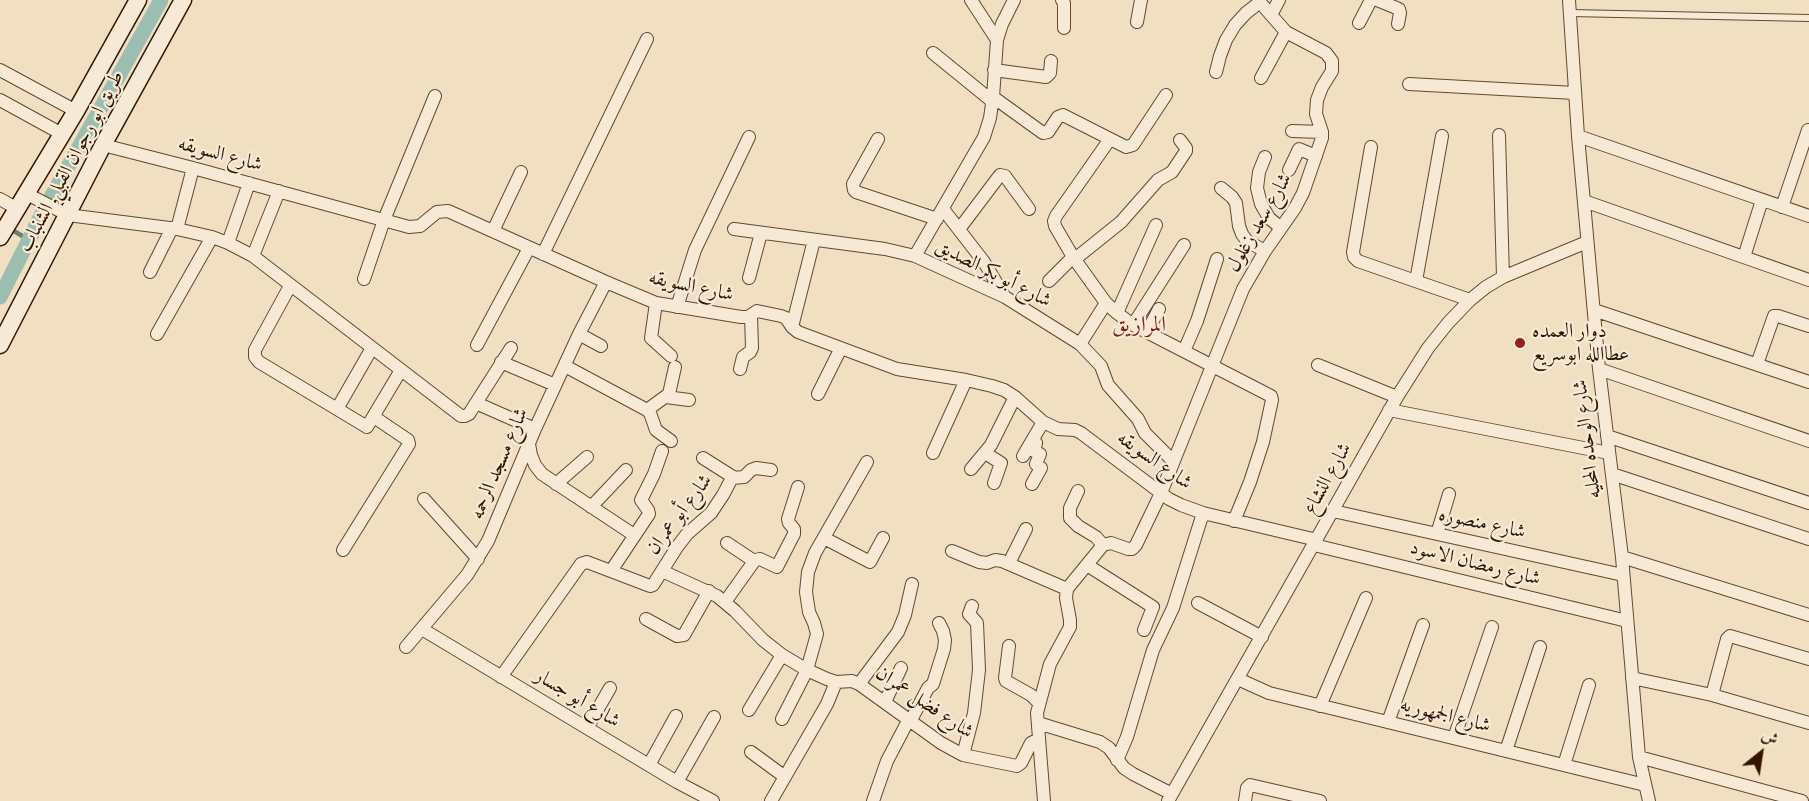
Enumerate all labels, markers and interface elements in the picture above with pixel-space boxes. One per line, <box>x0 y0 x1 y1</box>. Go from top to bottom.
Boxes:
street label: طريق ابو رجوان القبلي, الشنباب <box>14 67 130 257</box>
street label: شارع السويقه <box>175 132 265 178</box>
street label: شارع سعد زغلول <box>1222 169 1298 277</box>
street label: شارع أبو بكر الصديق <box>931 234 1055 314</box>
street label: شارع السويقه <box>646 266 736 308</box>
district label: المرازيق <box>1112 313 1166 339</box>
place label: دوار العمده عطاالله ابوسريع <box>1532 320 1629 367</box>
marker: دوار العمده عطاالله ابوسريع <box>1513 336 1527 350</box>
street label: شارع الوحده المحليه <box>1569 378 1607 500</box>
street label: شارع مسجد الرحمه <box>466 405 534 523</box>
street label: شارع السويقه <box>1112 426 1196 496</box>
street label: شارع النشاع <box>1299 439 1357 519</box>
street label: شارع أبو عمران <box>642 470 718 560</box>
street label: شارع منصوره <box>1436 503 1528 545</box>
street label: شارع رمضان الاسود <box>1407 536 1543 592</box>
street label: شارع فضل عمران <box>870 661 978 745</box>
street label: شارع أبو جسار <box>530 664 624 734</box>
street label: شارع الجمهوريه <box>1397 693 1493 739</box>
north arrow <box>1731 723 1791 783</box>
text: ش <box>1758 725 1782 750</box>

